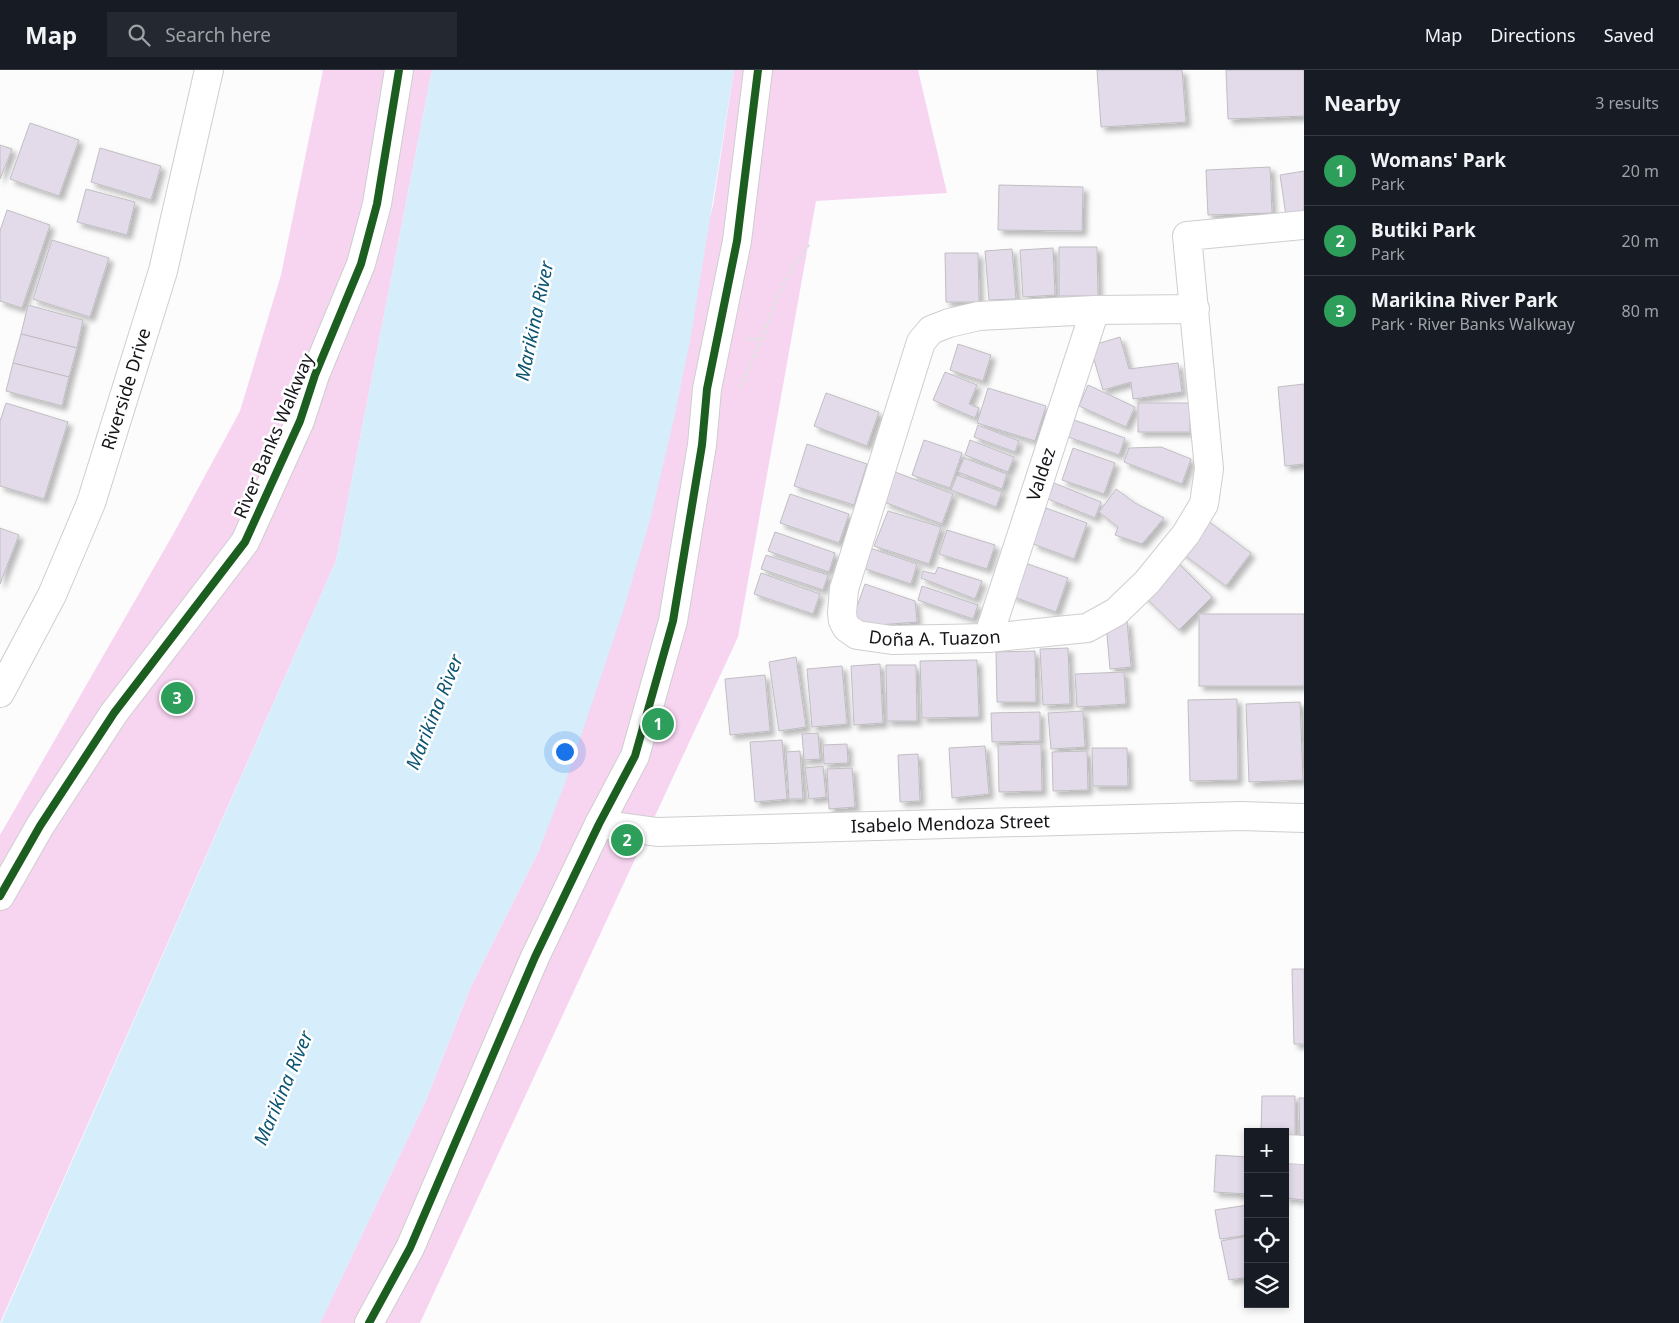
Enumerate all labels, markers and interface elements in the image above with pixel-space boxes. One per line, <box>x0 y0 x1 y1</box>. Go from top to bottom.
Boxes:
search box <box>107 12 457 57</box>
text: Map <box>25 18 77 51</box>
icon: search <box>125 21 153 49</box>
text: Search here <box>165 22 271 48</box>
text: Map <box>1425 23 1462 47</box>
text: Directions <box>1490 23 1576 47</box>
text: Saved <box>1604 23 1654 47</box>
text: Nearby <box>1324 89 1400 117</box>
text: 3 results <box>1595 92 1659 114</box>
text: Womans' Park <box>1371 147 1506 173</box>
text: 1 <box>1335 160 1345 182</box>
text: 20 m <box>1622 160 1659 182</box>
text: Park <box>1371 173 1405 195</box>
text: Butiki Park <box>1371 217 1476 243</box>
text: 2 <box>1335 230 1345 252</box>
text: 20 m <box>1622 230 1659 252</box>
text: Park <box>1371 243 1405 265</box>
water label: Marikina River <box>509 257 560 383</box>
text: Marikina River Park <box>1371 287 1558 313</box>
text: 3 <box>1335 300 1345 322</box>
text: 80 m <box>1622 300 1659 322</box>
text: Park · River Banks Walkway <box>1371 313 1575 335</box>
street label: Riverside Drive <box>95 325 156 453</box>
street label: River Banks Walkway <box>227 349 319 522</box>
street label: Valdez <box>1020 444 1060 504</box>
street label: Doña A. Tuazon <box>867 624 1002 651</box>
water label: Marikina River <box>399 649 469 773</box>
pin: 3 <box>161 679 193 717</box>
pin: 1 <box>642 705 674 743</box>
your location <box>552 739 578 765</box>
street label: Isabelo Mendoza Street <box>850 808 1051 838</box>
pin: 2 <box>611 821 643 859</box>
water label: Marikina River <box>247 1025 319 1149</box>
map controls <box>1244 1128 1289 1308</box>
button: + <box>1244 1128 1289 1173</box>
button: − <box>1244 1173 1289 1218</box>
button: locate <box>1244 1218 1289 1263</box>
button: layers <box>1244 1263 1289 1308</box>

